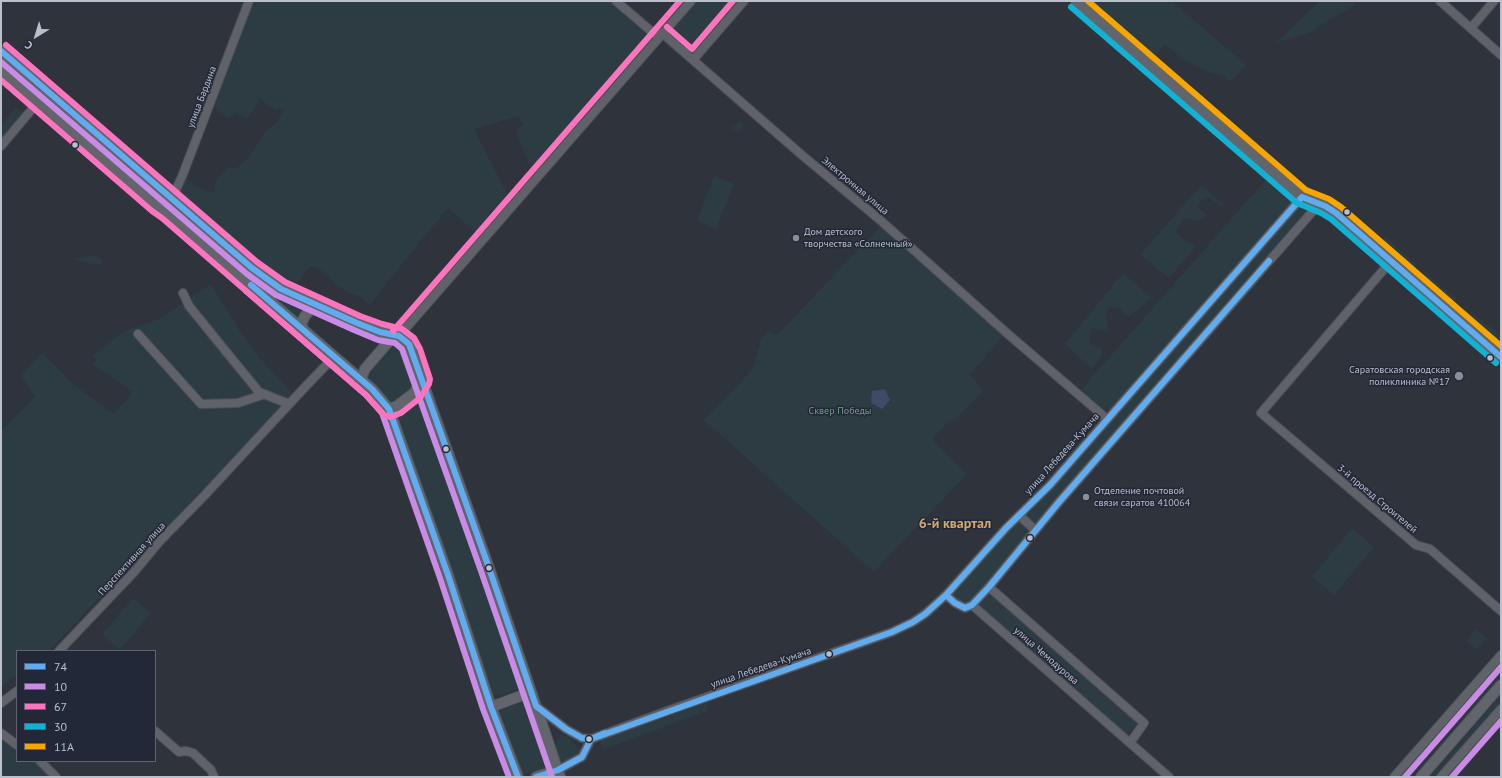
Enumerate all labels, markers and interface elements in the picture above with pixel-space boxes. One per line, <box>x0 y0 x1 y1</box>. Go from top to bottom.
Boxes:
north arrow <box>16 16 56 56</box>
text: С <box>22 38 35 53</box>
street label: улица Бардина <box>185 64 219 130</box>
unlabelled marker <box>70 140 80 150</box>
street label: Электронная улица <box>819 154 891 218</box>
unlabelled marker <box>1342 207 1352 217</box>
place label: Дом детского творчества «Солнечный» <box>804 226 913 250</box>
marker: Дом детского творчества «Солнечный» <box>791 233 801 243</box>
unlabelled marker <box>1485 353 1495 363</box>
place label: Саратовская городская поликлиника №17 <box>1349 364 1450 388</box>
marker: Саратовская городская поликлиника №17 <box>1453 370 1465 382</box>
park label: Сквер Победы <box>809 405 871 417</box>
street label: улица Лебедева-Кумача <box>1022 411 1102 497</box>
unlabelled marker <box>441 444 451 454</box>
street label: 3-й проезд Строителей <box>1335 462 1419 536</box>
place label: Отделение почтовой связи саратов 410064 <box>1094 485 1190 508</box>
marker: Отделение почтовой связи саратов 410064 <box>1081 492 1091 502</box>
district label: 6-й квартал <box>919 516 991 532</box>
street label: Перспективная улица <box>96 520 168 598</box>
unlabelled marker <box>1025 533 1035 543</box>
unlabelled marker <box>484 563 494 573</box>
street label: улица Чемодурова <box>1011 625 1081 687</box>
street label: улица Лебедева-Кумача <box>709 645 813 691</box>
unlabelled marker <box>824 649 834 659</box>
legend <box>16 650 156 762</box>
text: 74 <box>54 659 67 674</box>
text: 10 <box>54 679 67 694</box>
text: 67 <box>54 699 67 714</box>
text: 30 <box>54 719 67 734</box>
unlabelled marker <box>584 734 594 744</box>
text: 11А <box>54 739 74 754</box>

